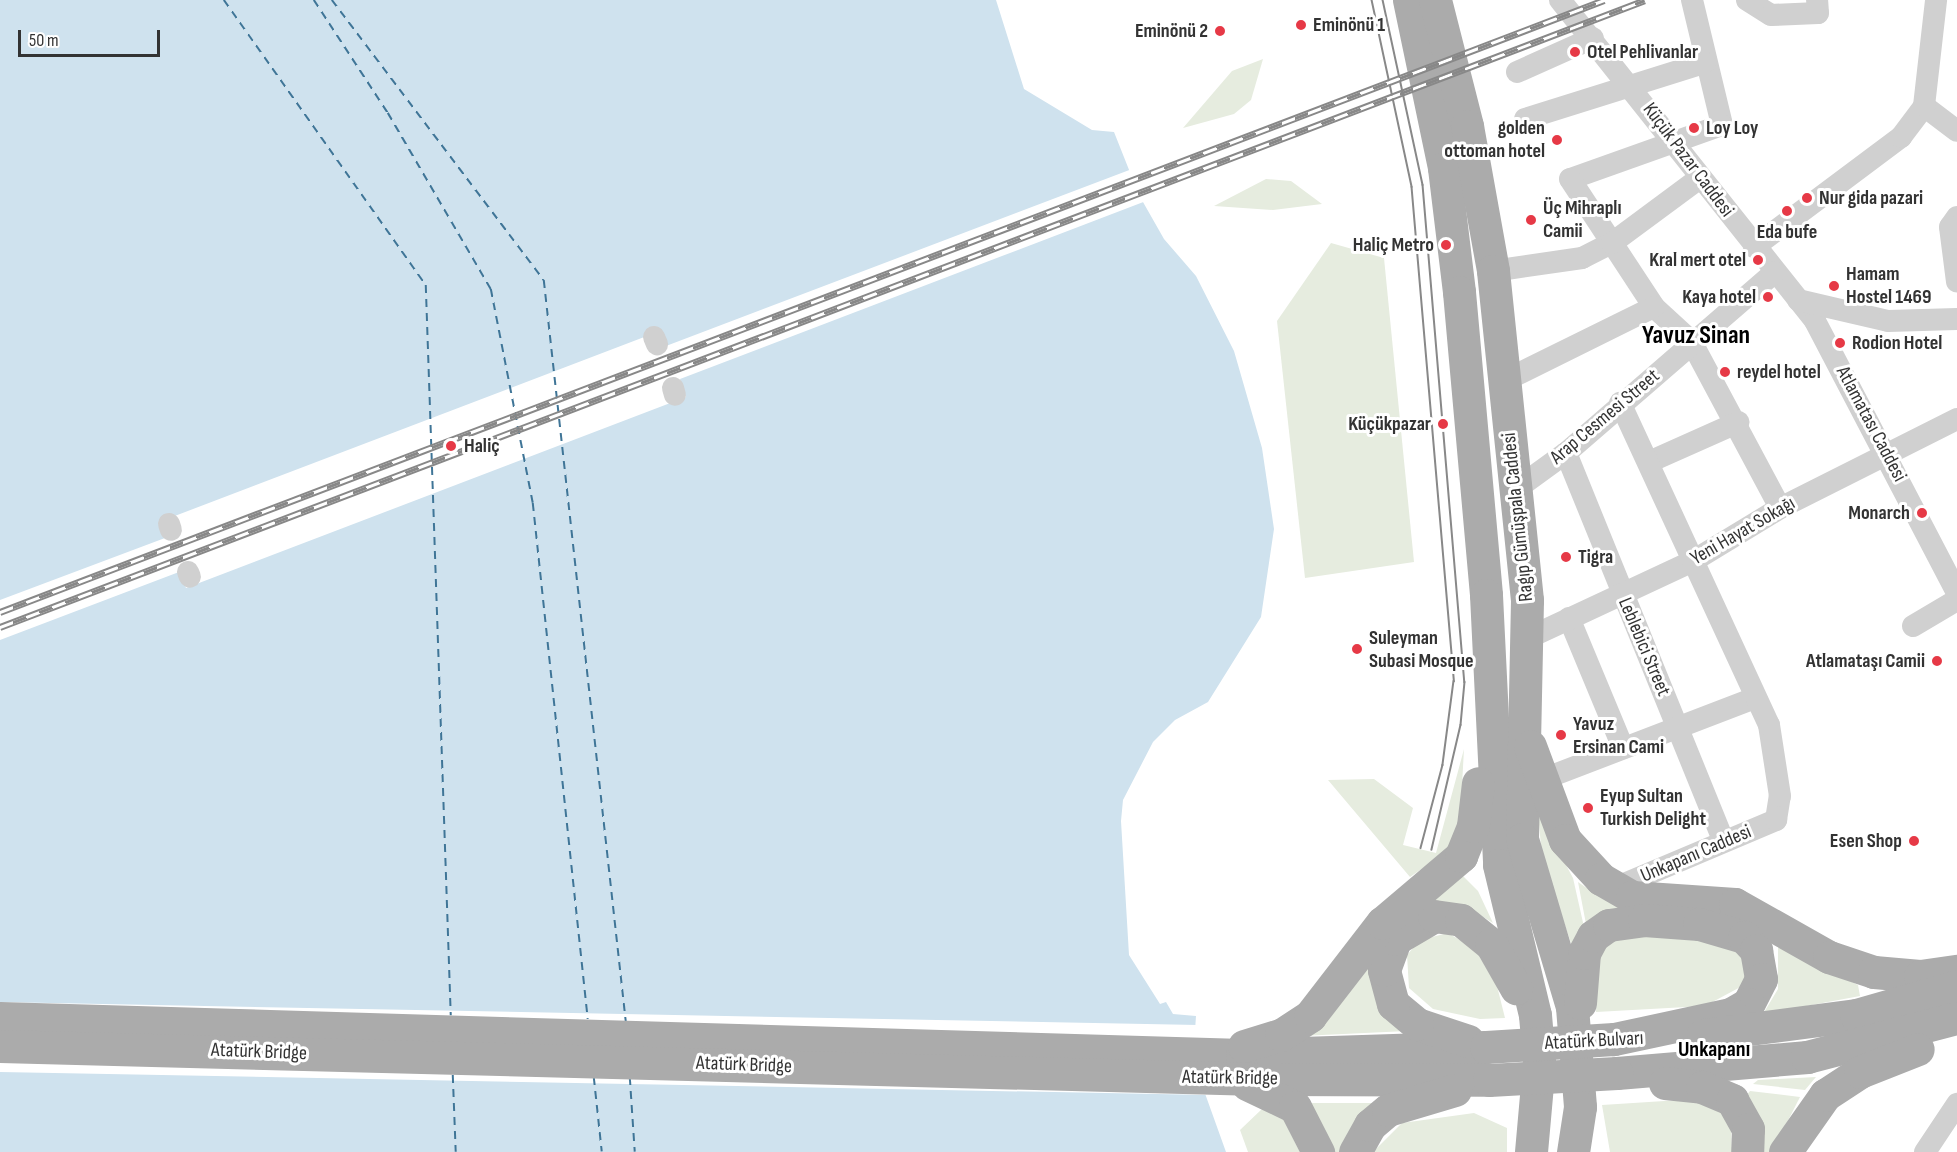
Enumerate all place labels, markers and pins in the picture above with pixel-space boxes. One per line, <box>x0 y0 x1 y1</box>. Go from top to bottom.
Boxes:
place label: Eminönü 1 <box>1313 13 1385 37</box>
marker: Eminönü 1 <box>1294 18 1308 32</box>
place label: Eminönü 2 <box>1135 19 1208 43</box>
marker: Eminönü 2 <box>1213 24 1227 38</box>
place label: Otel Pehlivanlar <box>1587 40 1698 64</box>
marker: Otel Pehlivanlar <box>1568 45 1582 59</box>
place label: golden ottoman hotel <box>1444 116 1545 163</box>
place label: Loy Loy <box>1706 116 1758 140</box>
marker: Loy Loy <box>1687 121 1701 135</box>
marker: golden ottoman hotel <box>1550 133 1564 147</box>
place label: Nur gida pazari <box>1819 186 1923 210</box>
marker: Nur gida pazari <box>1800 191 1814 205</box>
place label: Üç Mihraplı Camii <box>1543 196 1621 243</box>
marker: Eda bufe <box>1780 204 1794 218</box>
marker: Üç Mihraplı Camii <box>1524 213 1538 227</box>
place label: Eda bufe <box>1757 220 1817 244</box>
place label: Haliç Metro <box>1353 233 1434 257</box>
marker: Haliç Metro <box>1439 238 1453 252</box>
place label: Kral mert otel <box>1649 248 1746 272</box>
marker: Kral mert otel <box>1751 253 1765 267</box>
place label: Hamam Hostel 1469 <box>1846 262 1931 309</box>
marker: Hamam Hostel 1469 <box>1827 279 1841 293</box>
place label: Kaya hotel <box>1682 285 1756 309</box>
marker: Kaya hotel <box>1761 290 1775 304</box>
place label: Rodion Hotel <box>1852 331 1942 355</box>
marker: Rodion Hotel <box>1833 336 1847 350</box>
place label: reydel hotel <box>1737 360 1821 384</box>
marker: reydel hotel <box>1718 365 1732 379</box>
place label: Küçükpazar <box>1348 412 1431 436</box>
marker: Küçükpazar <box>1436 417 1450 431</box>
place label: Haliç <box>464 434 500 458</box>
marker: Haliç <box>442 437 460 455</box>
place label: Monarch <box>1848 501 1910 525</box>
marker: Monarch <box>1915 506 1929 520</box>
place label: Tigra <box>1578 545 1613 569</box>
marker: Tigra <box>1559 550 1573 564</box>
place label: Suleyman Subasi Mosque <box>1369 626 1473 673</box>
marker: Suleyman Subasi Mosque <box>1350 642 1364 656</box>
place label: Atlamataşı Camii <box>1806 649 1925 673</box>
marker: Atlamataşı Camii <box>1930 654 1944 668</box>
place label: Yavuz Ersinan Cami <box>1573 712 1664 759</box>
marker: Yavuz Ersinan Cami <box>1554 728 1568 742</box>
place label: Eyup Sultan Turkish Delight <box>1600 784 1706 831</box>
marker: Eyup Sultan Turkish Delight <box>1581 801 1595 815</box>
place label: Esen Shop <box>1830 829 1902 853</box>
marker: Esen Shop <box>1907 834 1921 848</box>

